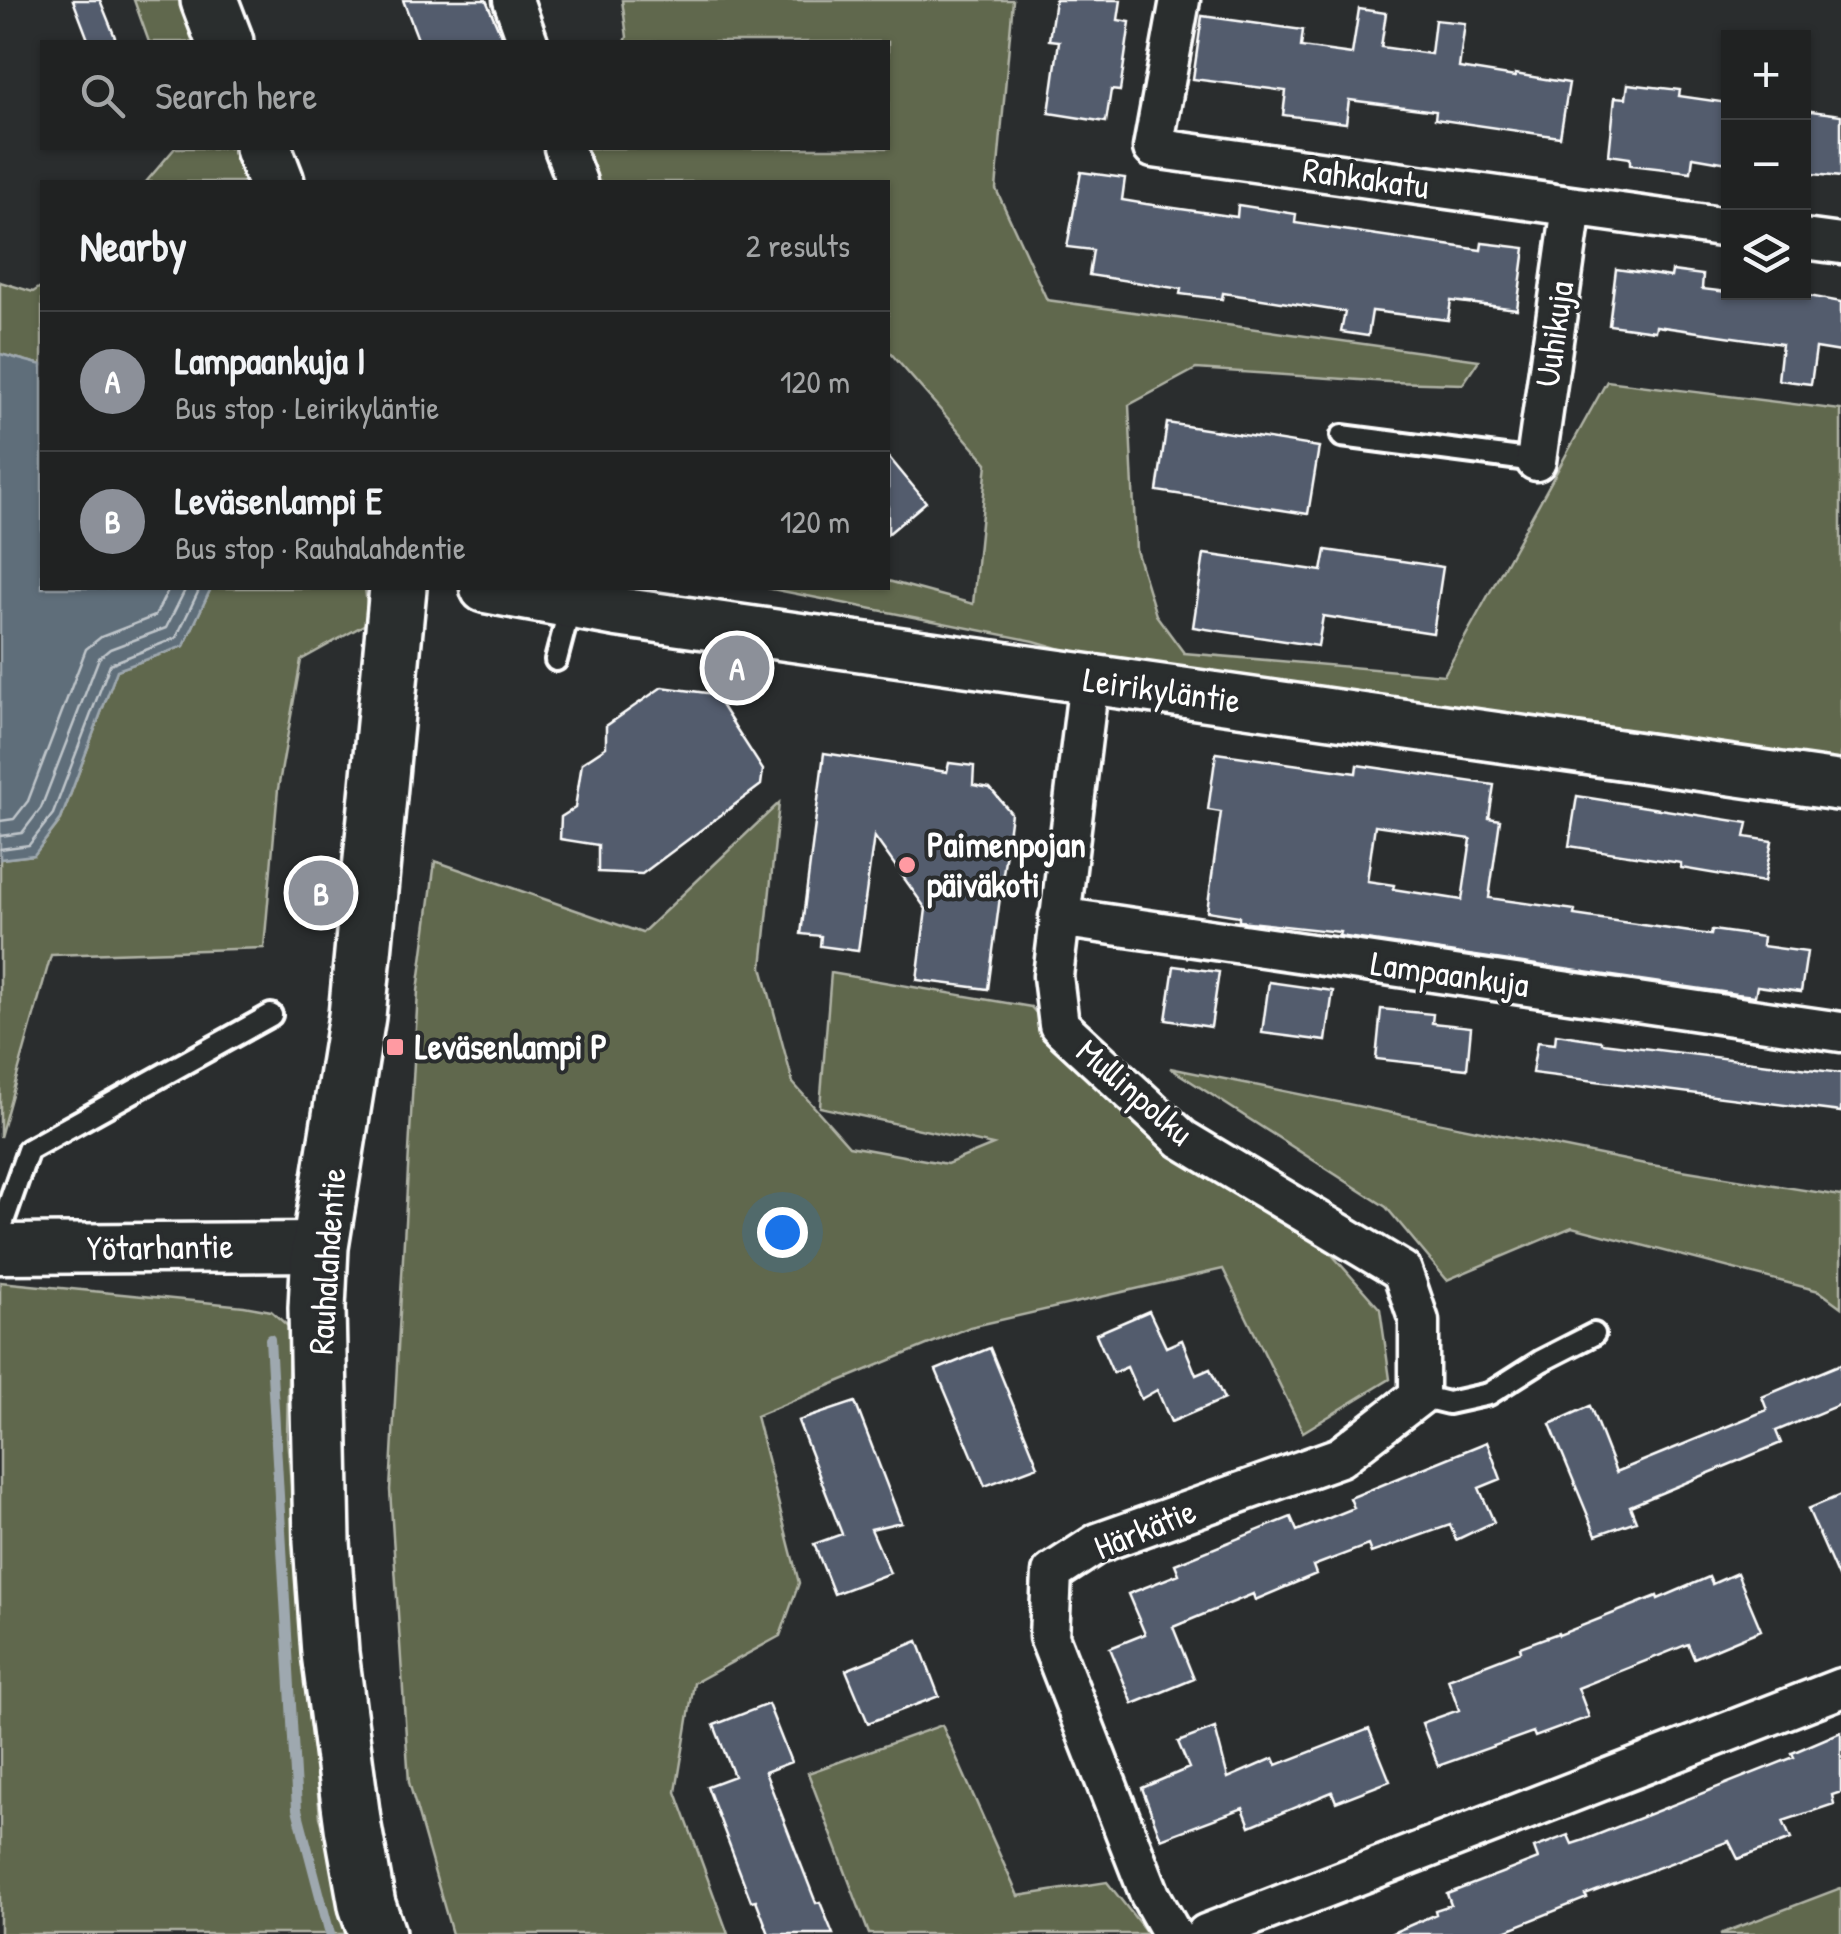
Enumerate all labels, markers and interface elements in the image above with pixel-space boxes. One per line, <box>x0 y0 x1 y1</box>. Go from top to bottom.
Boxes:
map controls <box>1721 30 1811 300</box>
button: + <box>1721 30 1811 120</box>
search box <box>40 40 890 150</box>
icon: search <box>75 68 130 123</box>
text: Search here <box>155 69 317 121</box>
button: − <box>1721 120 1811 210</box>
street label: Rahkakatu <box>1300 145 1432 210</box>
button: layers <box>1721 210 1811 300</box>
text: Nearby <box>80 217 187 274</box>
text: 2 results <box>746 224 850 267</box>
street label: Uuhikuja <box>1523 278 1584 390</box>
text: Lampaankuja I <box>175 334 366 386</box>
text: A <box>105 360 120 403</box>
text: 120 m <box>780 360 850 403</box>
text: Bus stop · Leirikyläntie <box>175 386 439 429</box>
text: Leväsenlampi E <box>175 474 382 526</box>
text: B <box>104 500 121 543</box>
text: 120 m <box>780 500 850 543</box>
text: Bus stop · Rauhalahdentie <box>175 526 466 569</box>
pin: A <box>704 630 770 706</box>
street label: Leirikyläntie <box>1081 655 1244 724</box>
place label: Paimenpojan päiväkoti <box>927 821 1086 909</box>
marker: Paimenpojan päiväkoti <box>896 854 918 876</box>
pin: B <box>288 856 354 930</box>
street label: Lampaankuja <box>1368 939 1532 1008</box>
place label: Leväsenlampi P <box>415 1023 607 1071</box>
street label: Mullinpolku <box>1067 1028 1204 1155</box>
marker: Leväsenlampi P <box>384 1036 406 1058</box>
street label: Rauhalahdentie <box>297 1166 356 1356</box>
your location <box>757 1207 808 1258</box>
street label: Yötarhantie <box>86 1222 234 1271</box>
street label: Härkätie <box>1087 1487 1203 1570</box>

